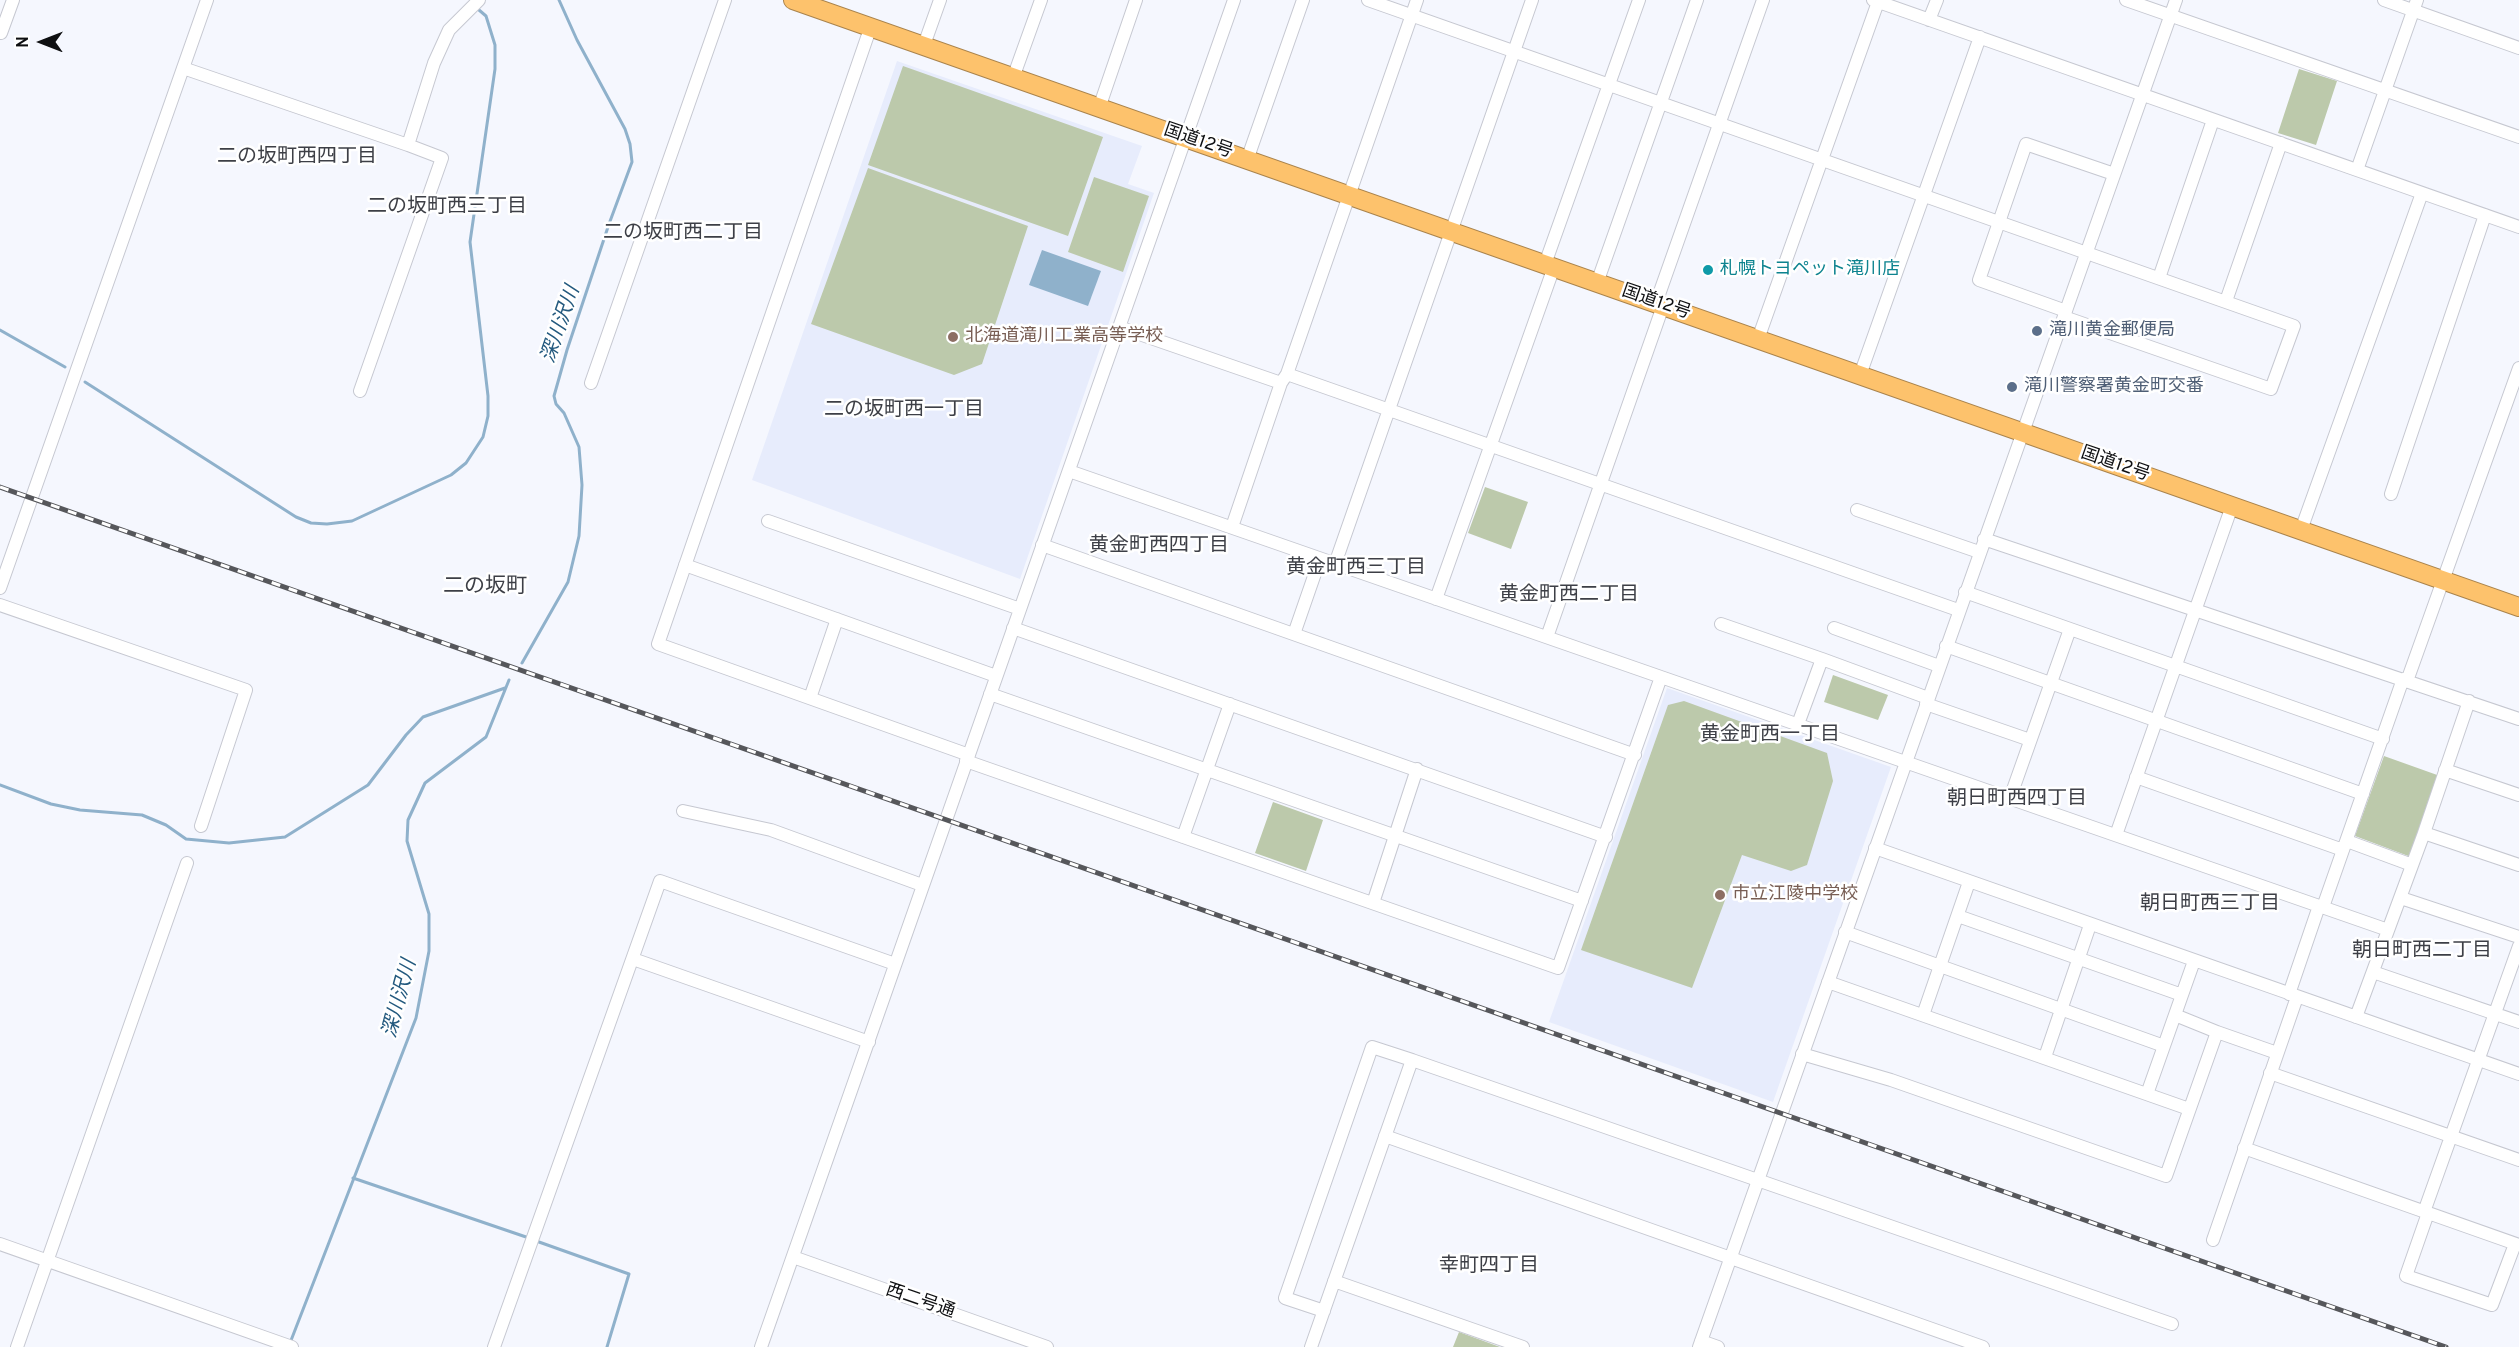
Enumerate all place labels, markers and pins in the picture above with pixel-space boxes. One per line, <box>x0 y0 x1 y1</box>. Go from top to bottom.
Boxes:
place label: 札幌トヨペット滝川店 <box>1720 259 1900 281</box>
marker: 札幌トヨペット滝川店 <box>1701 263 1715 277</box>
place label: 滝川黄金郵便局 <box>2049 320 2175 342</box>
marker: 滝川黄金郵便局 <box>2030 324 2044 338</box>
place label: 北海道滝川工業高等学校 <box>965 326 1163 348</box>
marker: 北海道滝川工業高等学校 <box>946 330 960 344</box>
place label: 滝川警察署黄金町交番 <box>2024 376 2204 398</box>
marker: 滝川警察署黄金町交番 <box>2005 380 2019 394</box>
place label: 市立江陵中学校 <box>1732 884 1858 906</box>
marker: 市立江陵中学校 <box>1713 888 1727 902</box>

